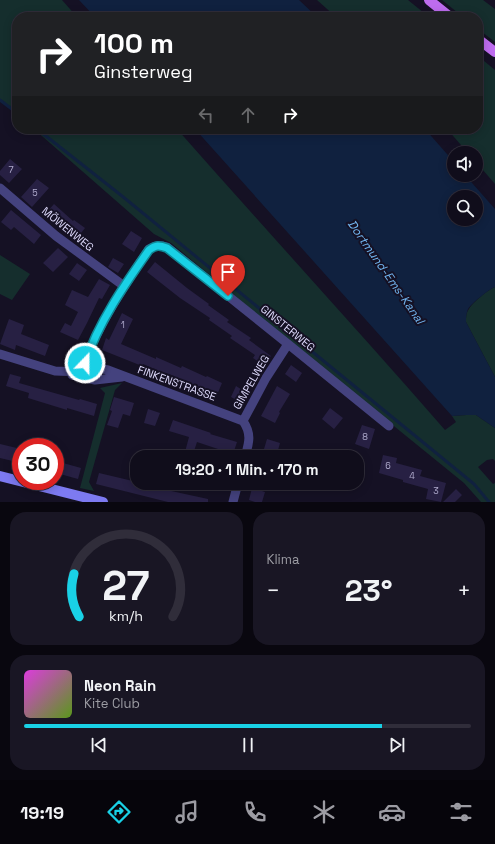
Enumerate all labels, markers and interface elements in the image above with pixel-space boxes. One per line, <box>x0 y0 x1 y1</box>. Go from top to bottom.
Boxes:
text: 100 m <box>94 25 174 61</box>
icon: right <box>28 28 80 80</box>
text: Ginsterweg <box>94 60 192 83</box>
icon: left <box>195 104 217 126</box>
icon: ahead <box>237 104 259 126</box>
icon: right <box>279 104 301 126</box>
map controls <box>447 146 483 226</box>
button: sound <box>447 146 483 182</box>
house number: 7 <box>8 164 14 176</box>
house number: 5 <box>32 187 38 199</box>
button: search <box>447 190 483 226</box>
street label: MÖWENWEG <box>39 203 98 254</box>
water label: Dortmund-Ems-Kanal <box>344 217 429 329</box>
pin <box>211 255 245 296</box>
icon: arrive <box>217 261 239 283</box>
street label: GINSTERWEG <box>258 302 318 354</box>
house number: 1 <box>121 319 125 331</box>
position arrow <box>64 342 106 384</box>
street label: GIMPELWEG <box>230 352 272 412</box>
street label: FINKENSTRASSE <box>136 362 218 404</box>
house number: 8 <box>362 431 368 443</box>
speed limit sign: 30 <box>12 438 64 490</box>
text: 19:20 · 1 Min. · 170 m <box>175 460 319 479</box>
house number: 6 <box>385 460 391 472</box>
house number: 4 <box>409 470 415 482</box>
house number: 3 <box>433 485 439 497</box>
text: Klima <box>267 551 299 568</box>
text: 27 <box>103 558 150 611</box>
text: 23° <box>345 571 393 610</box>
text: − <box>267 576 280 604</box>
text: + <box>457 576 471 604</box>
text: km/h <box>109 606 143 624</box>
text: Neon Rain <box>84 676 156 695</box>
text: Kite Club <box>84 695 140 712</box>
icon: previous <box>88 734 110 756</box>
icon: pause <box>237 734 259 756</box>
icon: next <box>386 734 408 756</box>
icon: directions <box>105 798 133 826</box>
icon: music <box>173 798 201 826</box>
icon: phone <box>241 798 269 826</box>
icon: climate <box>310 798 338 826</box>
icon: car <box>378 798 406 826</box>
icon: filters <box>447 798 475 826</box>
text: 19:19 <box>20 801 64 824</box>

